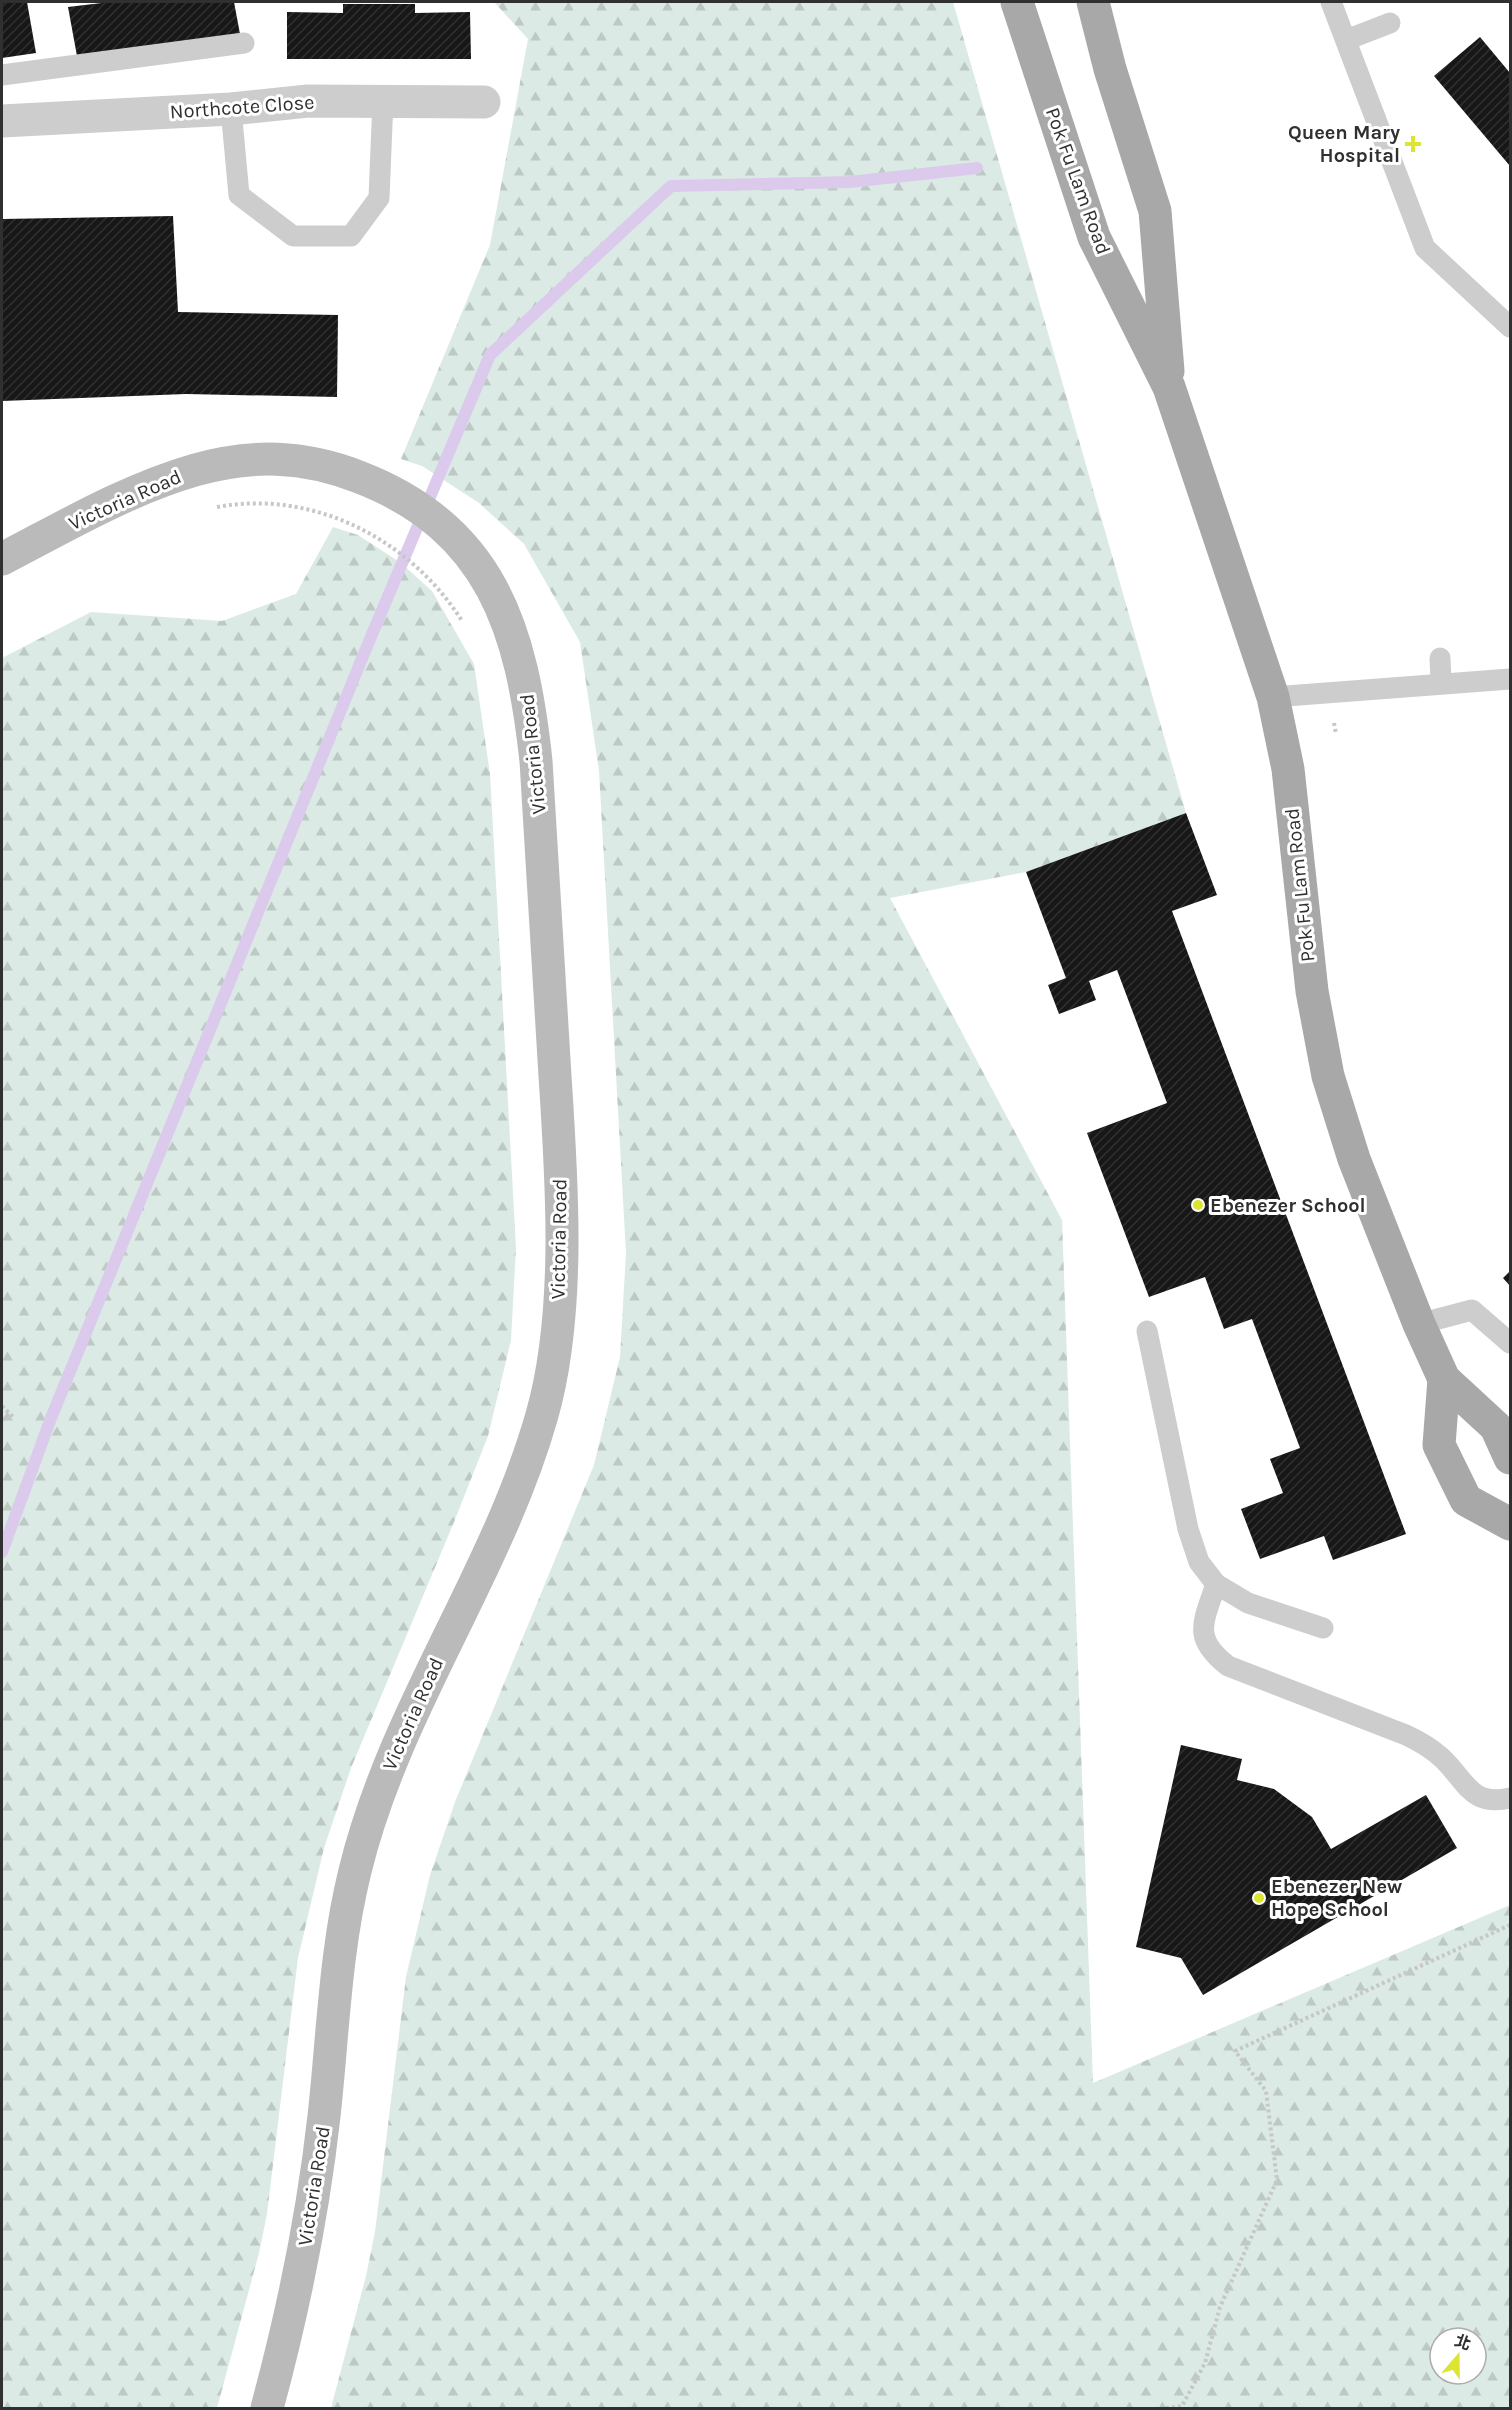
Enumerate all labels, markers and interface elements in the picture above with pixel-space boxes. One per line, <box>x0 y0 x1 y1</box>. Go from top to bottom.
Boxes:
street label: Northcote Close <box>169 90 315 124</box>
street label: Pok Fu Lam Road <box>1041 104 1115 258</box>
place label: Queen Mary Hospital <box>1288 121 1400 167</box>
marker: Queen Mary Hospital <box>1404 135 1422 153</box>
street label: Victoria Road <box>65 465 185 535</box>
street label: Victoria Road <box>515 693 551 815</box>
street label: Pok Fu Lam Road <box>1280 807 1320 963</box>
street label: Victoria Road <box>546 1178 572 1300</box>
place label: Ebenezer School <box>1210 1194 1366 1217</box>
marker: Ebenezer School <box>1191 1198 1205 1212</box>
street label: Victoria Road <box>378 1654 448 1774</box>
place label: Ebenezer New Hope School <box>1271 1875 1402 1921</box>
marker: Ebenezer New Hope School <box>1252 1891 1266 1905</box>
street label: Victoria Road <box>293 2124 335 2248</box>
north arrow <box>1428 2326 1488 2386</box>
text: 北 <box>1452 2331 1474 2354</box>

